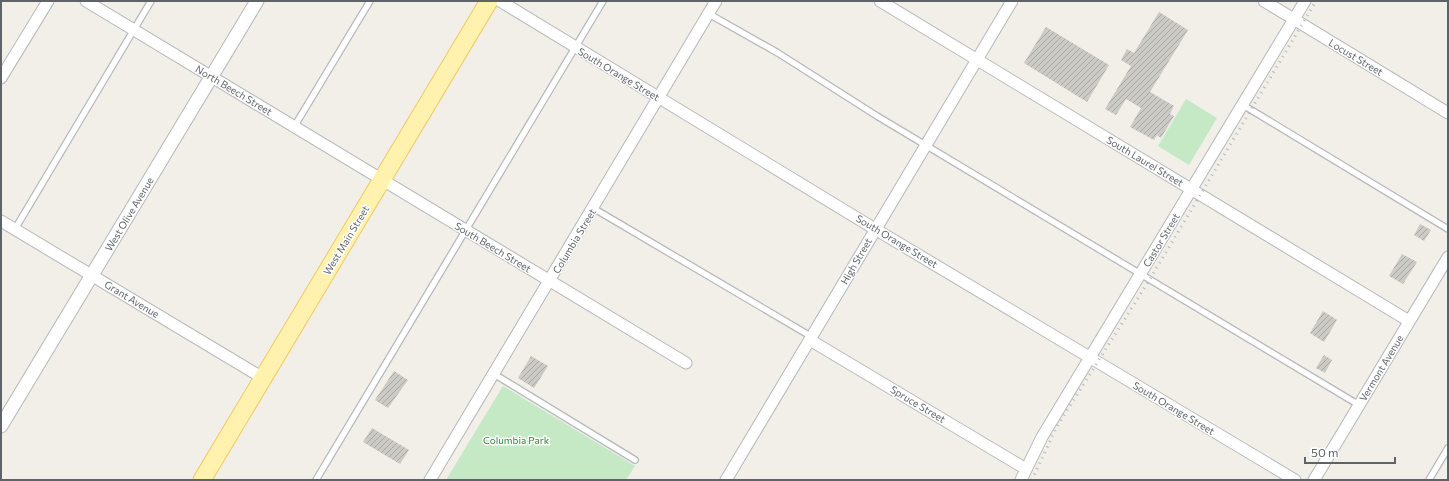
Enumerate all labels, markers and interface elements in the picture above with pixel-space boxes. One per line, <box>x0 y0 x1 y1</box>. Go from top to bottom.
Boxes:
street label: Locust Street <box>1327 36 1385 78</box>
street label: South Orange Street <box>576 45 662 103</box>
street label: North Beech Street <box>194 62 274 118</box>
street label: South Laurel Street <box>1104 133 1186 189</box>
street label: West Olive Avenue <box>102 175 156 253</box>
street label: West Main Street <box>321 203 371 277</box>
street label: Columbia Street <box>550 206 598 276</box>
street label: Castor Street <box>1140 211 1182 269</box>
street label: South Orange Street <box>854 212 940 270</box>
street label: South Beech Street <box>453 219 533 275</box>
street label: High Street <box>838 236 874 286</box>
street label: Grant Avenue <box>103 278 161 320</box>
street label: Vermont Avenue <box>1356 333 1406 403</box>
street label: South Orange Street <box>1131 379 1217 437</box>
street label: Spruce Street <box>888 383 948 425</box>
park label: Columbia Park <box>483 434 550 446</box>
scale bar <box>1305 439 1395 465</box>
text: 50 m <box>1311 445 1339 459</box>

